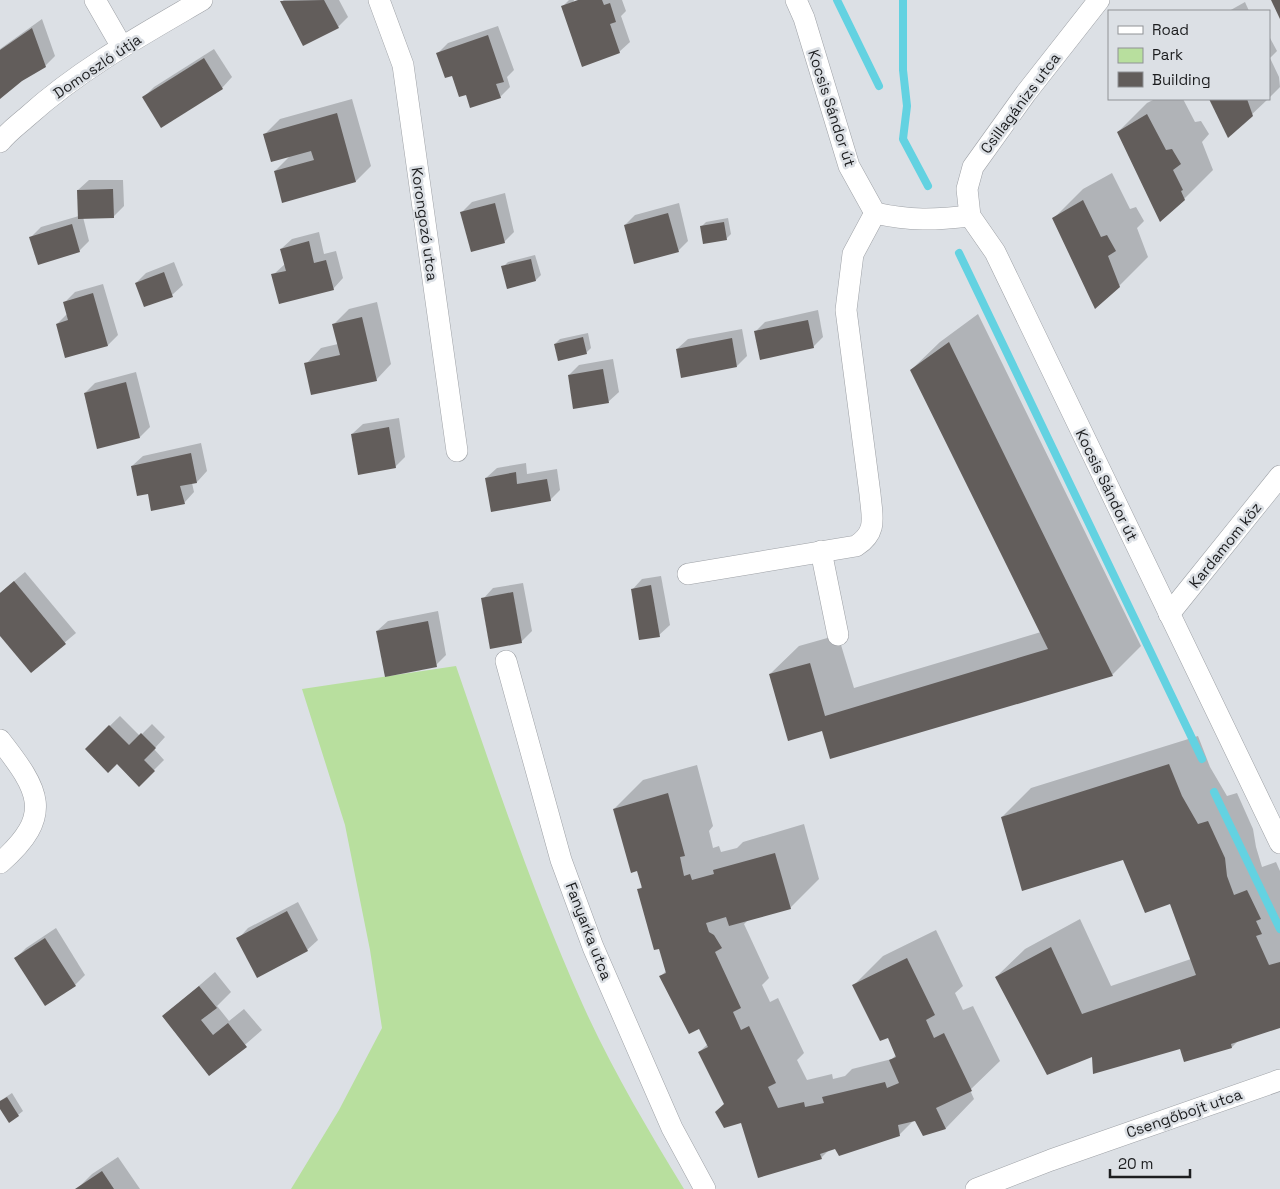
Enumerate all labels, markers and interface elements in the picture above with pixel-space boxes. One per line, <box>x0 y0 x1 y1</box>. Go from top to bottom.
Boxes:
legend <box>1108 10 1270 100</box>
text: Road <box>1152 20 1189 39</box>
street label: Domoszló útja <box>49 29 145 102</box>
text: Park <box>1152 45 1183 64</box>
street label: Kocsis Sándor út <box>804 47 860 169</box>
street label: Csillagánizs utca <box>976 49 1064 157</box>
text: Building <box>1152 70 1211 89</box>
street label: Korongozó utca <box>408 166 442 282</box>
street label: Kocsis Sándor út <box>1072 426 1142 544</box>
street label: Kardamom köz <box>1185 498 1265 592</box>
street label: Fanyarka utca <box>562 880 616 983</box>
street label: Csengőbojt utca <box>1124 1084 1245 1142</box>
scale bar <box>1110 1146 1190 1178</box>
text: 20 m <box>1118 1154 1153 1173</box>

